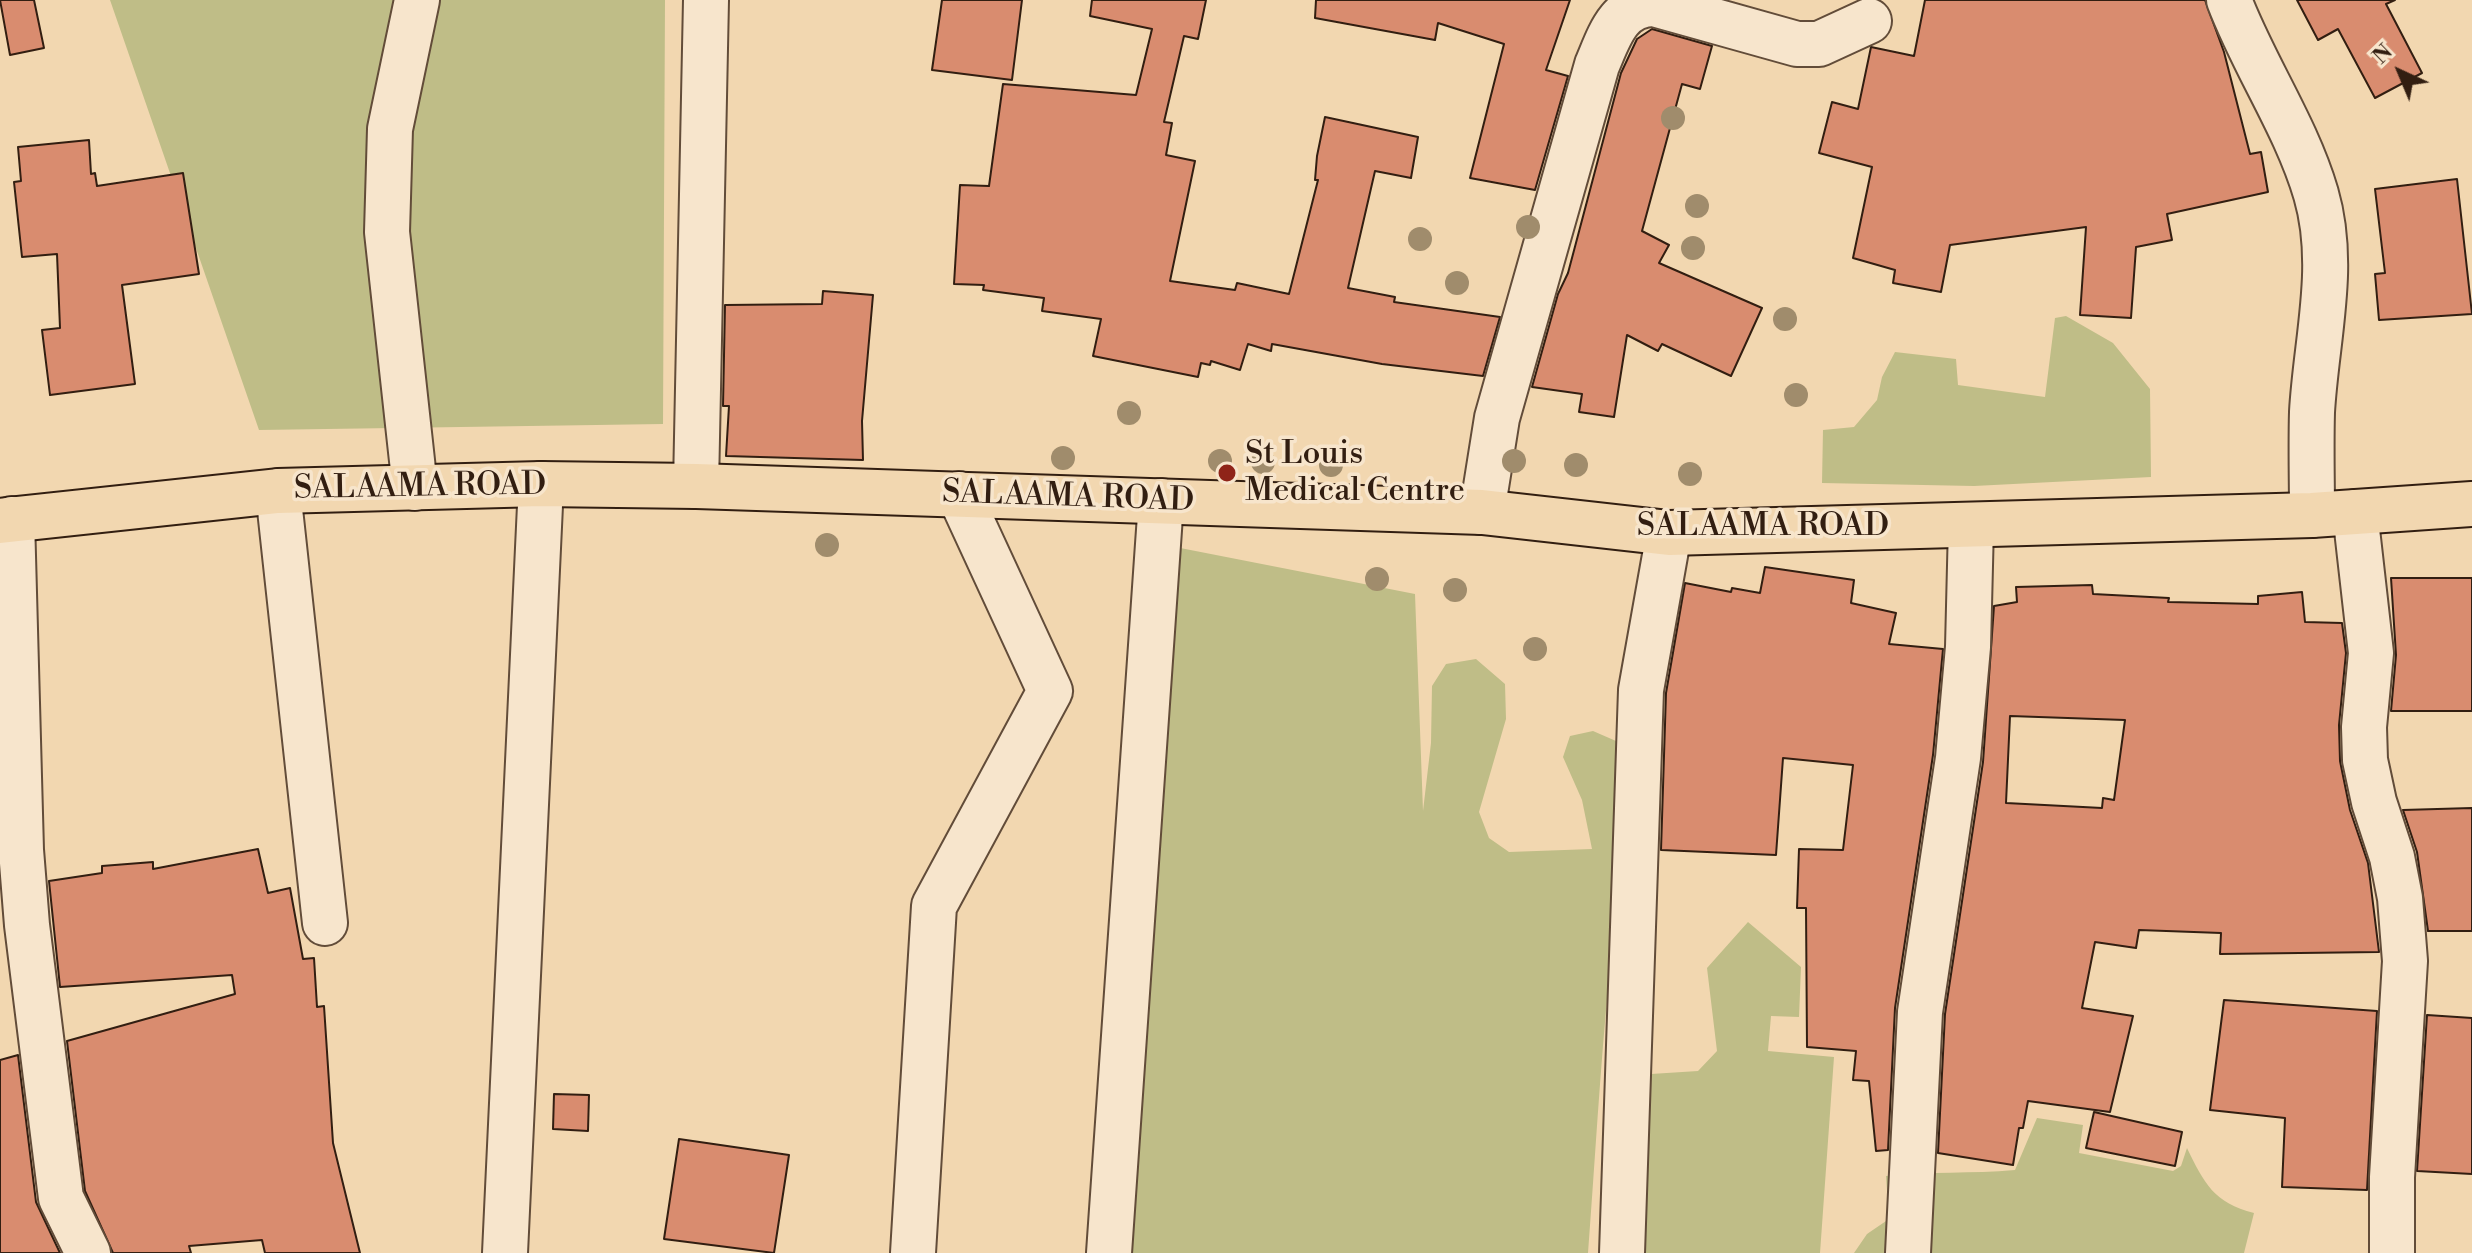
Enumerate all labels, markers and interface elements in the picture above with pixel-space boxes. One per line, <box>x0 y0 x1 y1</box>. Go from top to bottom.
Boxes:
north arrow <box>2360 32 2440 112</box>
text: N <box>2367 39 2399 70</box>
place label: St Louis Medical Centre <box>1245 436 1465 511</box>
marker: St Louis Medical Centre <box>1216 462 1238 484</box>
street label: SALAAMA ROAD <box>294 467 546 509</box>
street label: SALAAMA ROAD <box>941 474 1195 522</box>
street label: SALAAMA ROAD <box>1637 508 1889 546</box>

